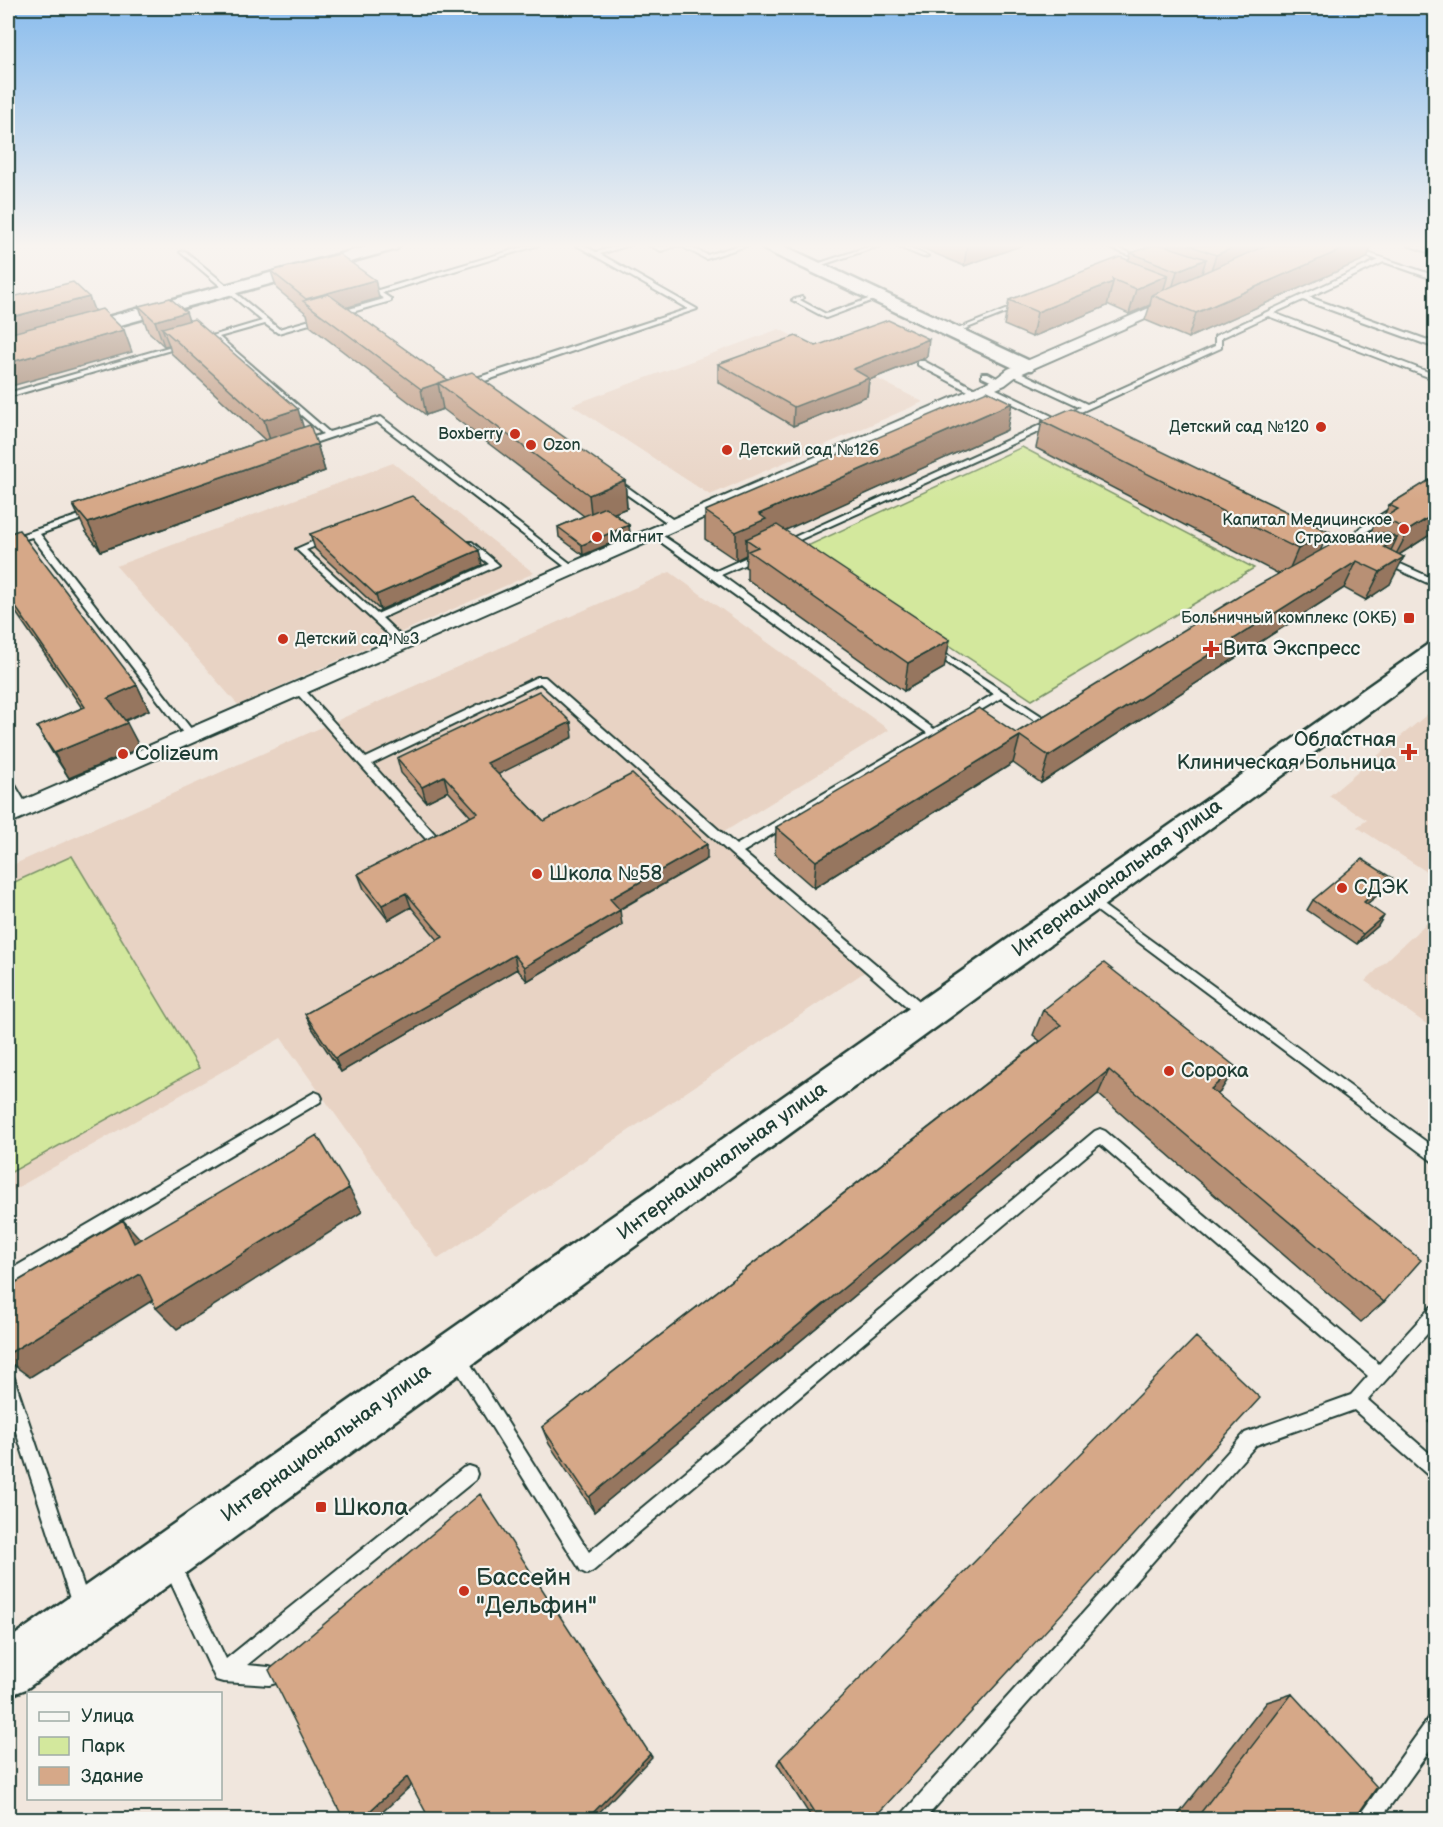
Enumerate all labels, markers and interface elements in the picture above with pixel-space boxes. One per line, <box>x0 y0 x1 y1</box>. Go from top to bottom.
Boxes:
place label: Детский сад №120 <box>1169 418 1309 437</box>
marker: Детский сад №120 <box>1314 420 1328 434</box>
place label: Boxberry <box>438 425 504 444</box>
marker: Boxberry <box>508 427 522 441</box>
place label: Ozon <box>543 436 581 455</box>
marker: Ozon <box>524 438 538 452</box>
place label: Детский сад №126 <box>739 441 879 460</box>
marker: Детский сад №126 <box>720 443 734 457</box>
place label: Капитал Медицинское Страхование <box>1222 511 1392 548</box>
marker: Капитал Медицинское Страхование <box>1397 522 1411 536</box>
place label: Магнит <box>609 528 664 547</box>
marker: Магнит <box>590 530 604 544</box>
place label: Больничный комплекс (ОКБ) <box>1181 609 1397 628</box>
marker: Больничный комплекс (ОКБ) <box>1402 611 1416 625</box>
place label: Детский сад №3 <box>295 630 420 649</box>
marker: Детский сад №3 <box>276 632 290 646</box>
place label: Вита Экспресс <box>1223 637 1360 661</box>
marker: Вита Экспресс <box>1204 642 1218 656</box>
place label: Областная Клиническая Больница <box>1177 728 1396 775</box>
place label: Colizeum <box>135 742 219 766</box>
marker: Областная Клиническая Больница <box>1400 743 1418 761</box>
marker: Colizeum <box>116 747 130 761</box>
street label: Интернациональная улица <box>1007 794 1227 962</box>
place label: Школа №58 <box>549 862 662 886</box>
marker: Школа №58 <box>530 867 544 881</box>
place label: СДЭК <box>1354 876 1408 900</box>
marker: СДЭК <box>1335 881 1349 895</box>
place label: Сорока <box>1181 1059 1249 1083</box>
marker: Сорока <box>1162 1064 1176 1078</box>
street label: Интернациональная улица <box>612 1077 832 1245</box>
street label: Интернациональная улица <box>216 1359 436 1527</box>
place label: Школа <box>333 1493 409 1522</box>
marker: Школа <box>314 1500 328 1514</box>
place label: Бассейн "Дельфин" <box>476 1563 597 1620</box>
marker: Бассейн "Дельфин" <box>457 1584 471 1598</box>
legend <box>27 1692 222 1800</box>
text: Улица <box>81 1706 135 1727</box>
text: Парк <box>81 1736 125 1757</box>
text: Здание <box>81 1766 143 1787</box>

